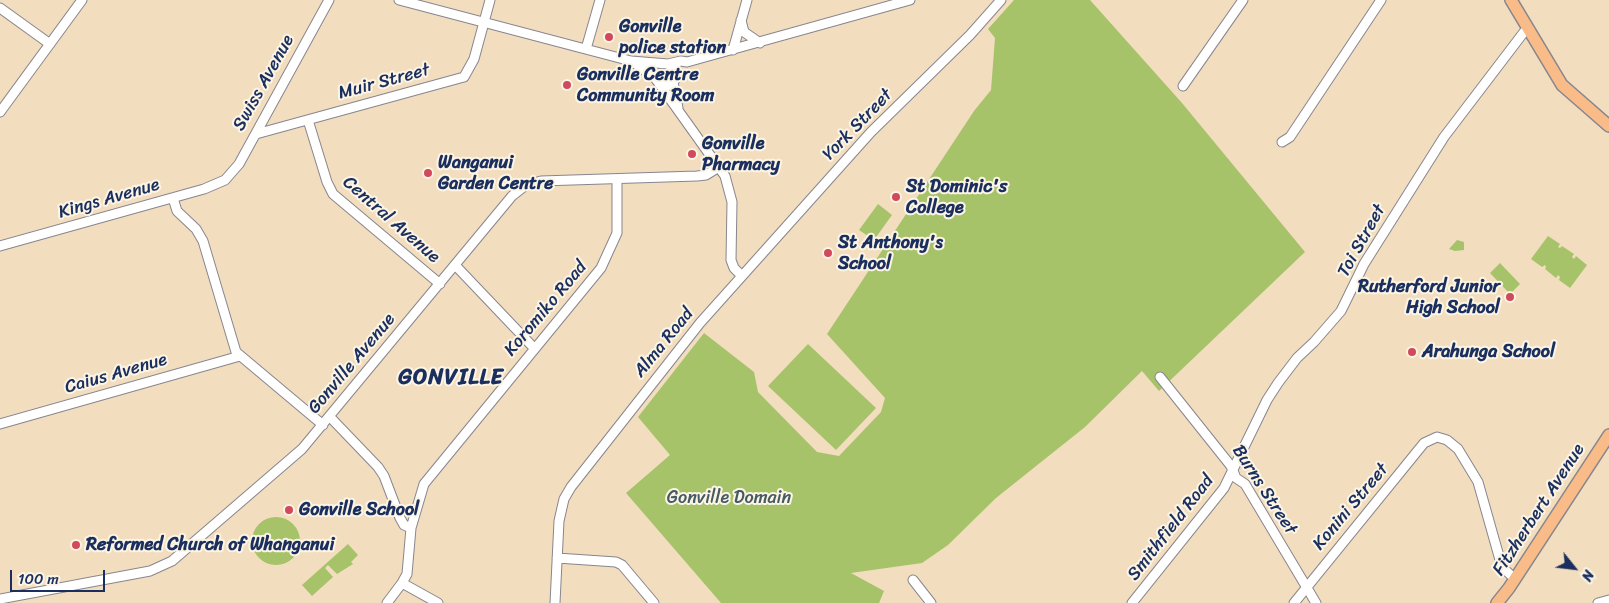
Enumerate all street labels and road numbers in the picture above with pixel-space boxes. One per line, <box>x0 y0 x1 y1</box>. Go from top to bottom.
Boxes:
street label: Swiss Avenue <box>229 31 299 135</box>
street label: Muir Street <box>336 59 432 105</box>
street label: York Street <box>819 85 897 165</box>
street label: Central Avenue <box>338 172 444 268</box>
street label: Kings Avenue <box>56 174 162 224</box>
street label: Toi Street <box>1333 201 1391 281</box>
street label: Koromiko Road <box>500 257 592 361</box>
street label: Alma Road <box>629 304 699 382</box>
street label: Gonville Avenue <box>304 309 400 419</box>
street label: Caius Avenue <box>62 349 170 399</box>
street label: Fitzherbert Avenue <box>1488 440 1590 580</box>
street label: Burns Street <box>1227 441 1301 539</box>
street label: Konini Street <box>1309 459 1393 555</box>
street label: Smithfield Road <box>1123 471 1219 585</box>

